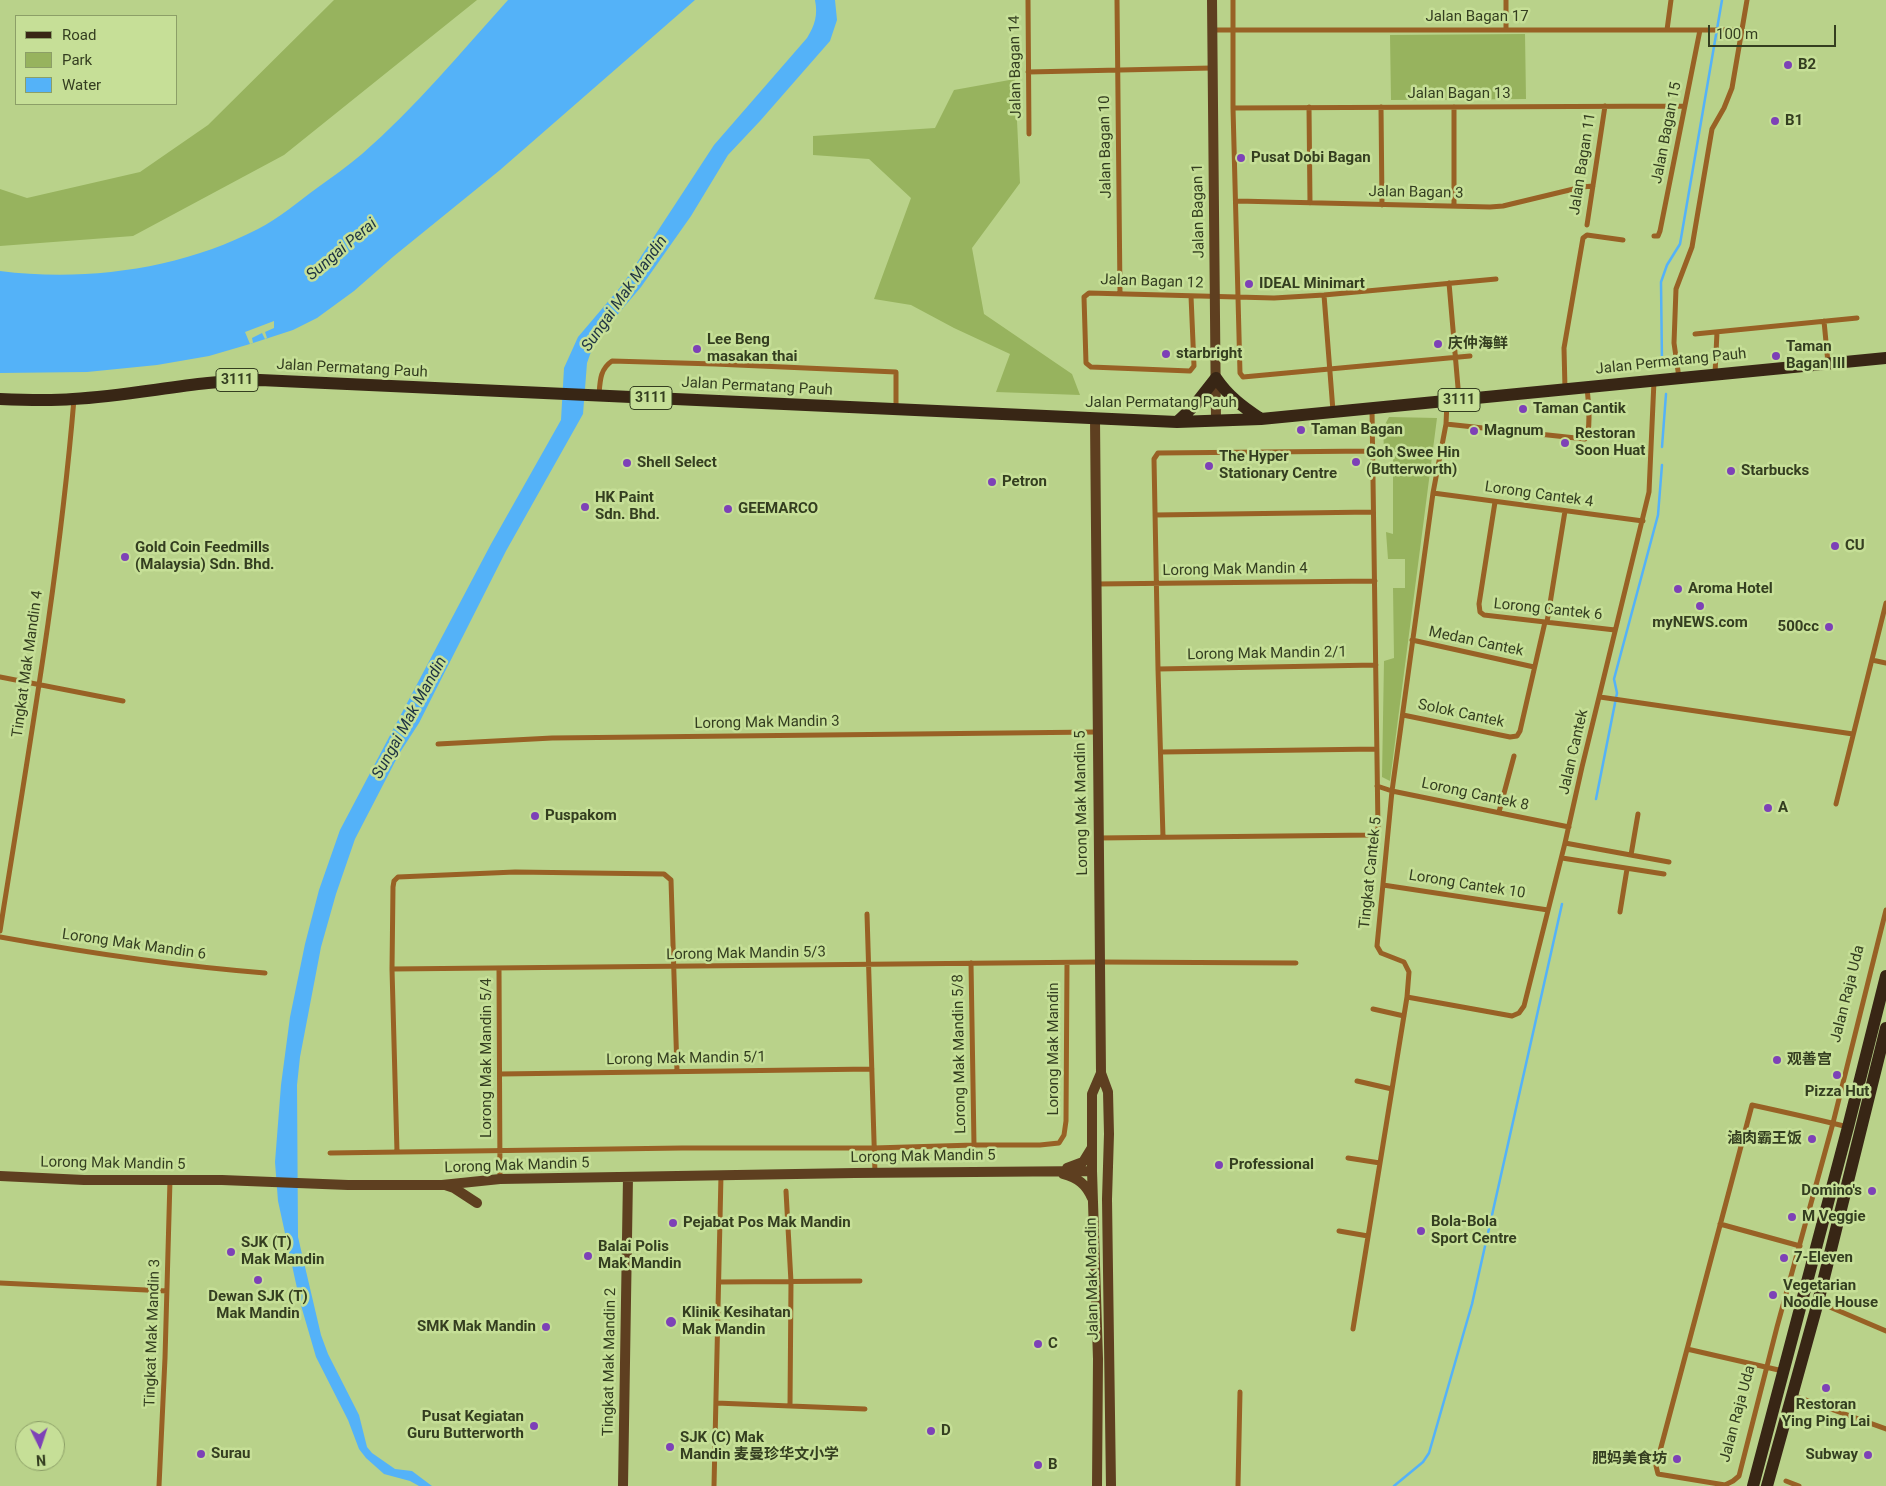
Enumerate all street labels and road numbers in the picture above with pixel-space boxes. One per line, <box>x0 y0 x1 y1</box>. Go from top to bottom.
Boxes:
street label: Jalan Bagan 17 <box>1425 8 1529 26</box>
street label: Jalan Bagan 14 <box>1006 15 1026 119</box>
street label: Jalan Bagan 15 <box>1648 81 1686 185</box>
street label: Jalan Bagan 13 <box>1407 85 1511 103</box>
street label: Jalan Bagan 10 <box>1096 95 1116 199</box>
street label: Jalan Bagan 11 <box>1566 112 1600 216</box>
street label: Jalan Bagan 1 <box>1189 163 1209 259</box>
street label: Jalan Bagan 3 <box>1368 183 1464 203</box>
street label: Jalan Bagan 12 <box>1100 271 1204 293</box>
street label: Jalan Permatang Pauh <box>1595 345 1747 379</box>
street label: Jalan Permatang Pauh <box>276 356 428 382</box>
road number: 3111 <box>216 368 258 392</box>
street label: Jalan Permatang Pauh <box>681 374 833 400</box>
road number: 3111 <box>630 386 672 409</box>
road number: 3111 <box>1438 388 1480 412</box>
street label: Jalan Permatang Pauh <box>1085 394 1237 412</box>
street label: Lorong Cantek 4 <box>1484 478 1594 512</box>
street label: Lorong Mak Mandin 4 <box>1162 560 1308 580</box>
street label: Tingkat Mak Mandin 4 <box>9 589 47 739</box>
street label: Lorong Cantek 6 <box>1493 595 1603 625</box>
street label: Medan Cantek <box>1427 623 1525 661</box>
street label: Lorong Mak Mandin 2/1 <box>1187 644 1347 664</box>
street label: Solok Cantek <box>1416 696 1506 732</box>
street label: Jalan Cantek <box>1555 708 1593 796</box>
street label: Lorong Mak Mandin 3 <box>694 713 840 733</box>
street label: Lorong Mak Mandin 5 <box>1072 730 1092 876</box>
street label: Lorong Cantek 8 <box>1420 775 1530 815</box>
street label: Tingkat Cantek 5 <box>1356 816 1386 930</box>
street label: Lorong Cantek 10 <box>1407 867 1527 903</box>
street label: Lorong Mak Mandin 6 <box>61 926 207 964</box>
street label: Lorong Mak Mandin 5/3 <box>666 944 826 964</box>
street label: Jalan Raja Uda <box>1827 944 1869 1044</box>
street label: Lorong Mak Mandin 5/8 <box>950 974 970 1134</box>
street label: Lorong Mak Mandin 5/4 <box>478 978 496 1138</box>
street label: Lorong Mak Mandin <box>1045 982 1063 1116</box>
street label: Lorong Mak Mandin 5/1 <box>606 1049 766 1069</box>
street label: Lorong Mak Mandin 5 <box>850 1147 996 1167</box>
street label: Lorong Mak Mandin 5 <box>40 1154 186 1174</box>
street label: Lorong Mak Mandin 5 <box>444 1154 590 1178</box>
street label: Jalan Mak Mandin <box>1083 1217 1103 1341</box>
street label: Tingkat Mak Mandin 3 <box>141 1259 165 1407</box>
street label: Tingkat Mak Mandin 2 <box>600 1288 620 1436</box>
street label: Jalan Raja Uda <box>1716 1364 1760 1464</box>

